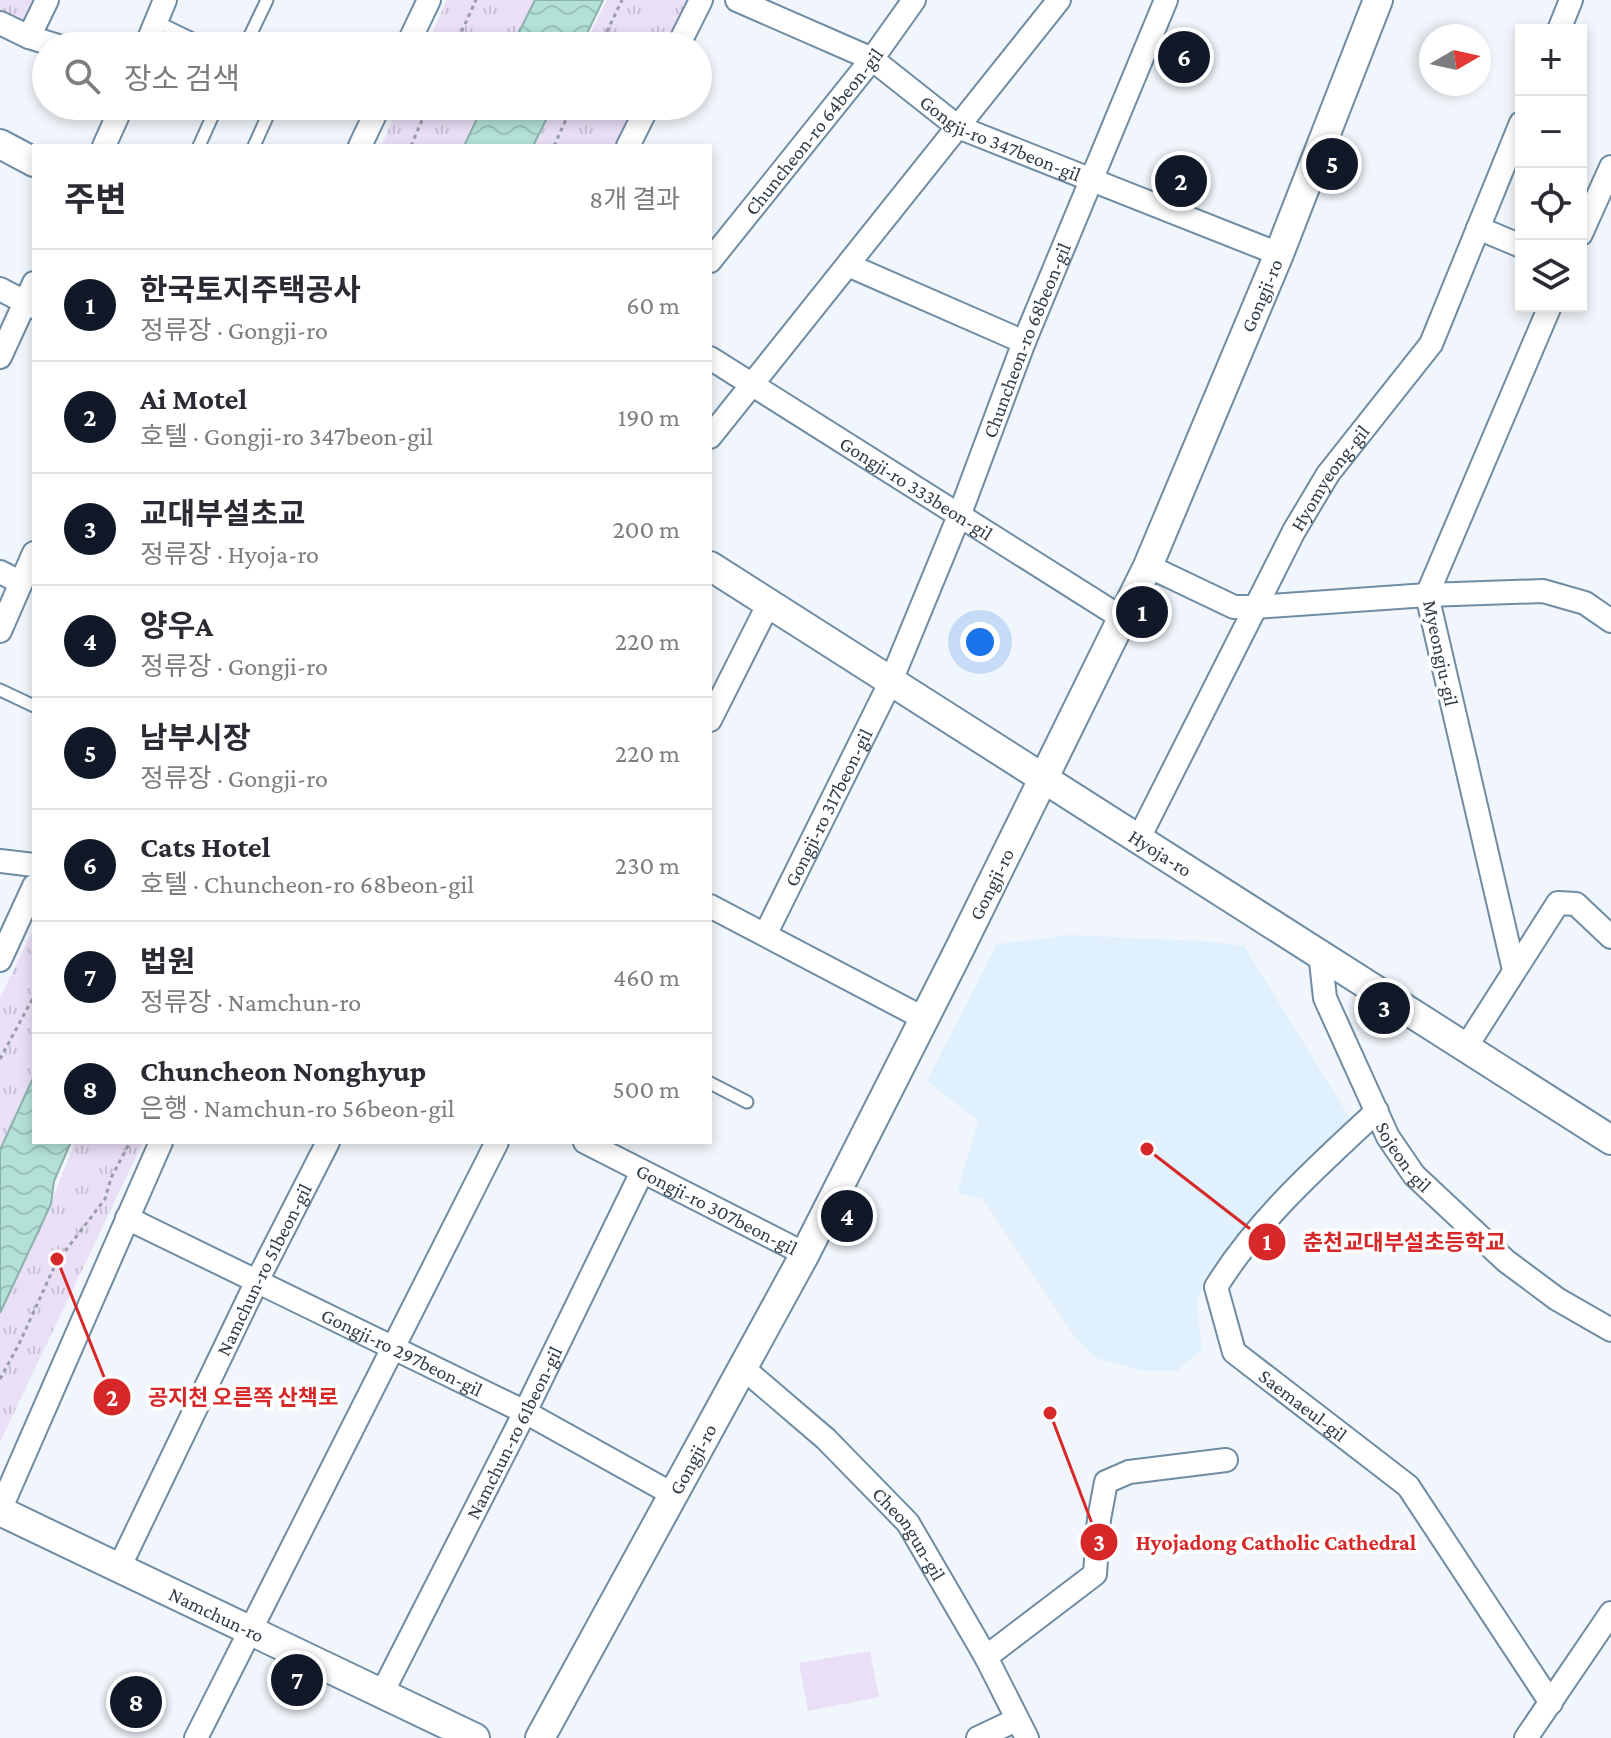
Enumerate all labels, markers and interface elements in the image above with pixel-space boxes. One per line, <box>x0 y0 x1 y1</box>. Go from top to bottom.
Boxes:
north arrow <box>1419 24 1491 96</box>
map controls <box>1515 24 1587 312</box>
button: + <box>1515 24 1587 96</box>
pin: 6 <box>1158 27 1210 87</box>
search box <box>32 32 712 120</box>
street label: Chuncheon-ro 64beon-gil <box>740 44 887 219</box>
icon: search <box>60 54 104 98</box>
text: 장소 검색 <box>124 62 240 95</box>
street label: Gongji-ro 347beon-gil <box>916 90 1084 186</box>
button: − <box>1515 96 1587 168</box>
pin: 5 <box>1306 134 1358 194</box>
pin: 2 <box>1155 151 1207 211</box>
button: locate <box>1515 168 1587 240</box>
text: 주변 <box>64 181 127 218</box>
text: 8개 결과 <box>589 185 680 214</box>
street label: Chuncheon-ro 68beon-gil <box>978 239 1075 441</box>
button: layers <box>1515 240 1587 312</box>
street label: Gongji-ro <box>1237 256 1287 335</box>
text: 한국토지주택공사 <box>140 273 361 306</box>
text: 1 <box>85 291 95 320</box>
text: 60 m <box>626 291 680 320</box>
text: 정류장 · Gongji-ro <box>140 316 328 345</box>
text: Ai Motel <box>140 382 247 415</box>
text: 2 <box>83 403 97 432</box>
text: 190 m <box>618 403 680 432</box>
street label: Hyomyeong-gil <box>1286 420 1374 535</box>
text: 호텔 · Gongji-ro 347beon-gil <box>140 422 433 451</box>
street label: Gongji-ro 333beon-gil <box>836 432 997 545</box>
text: 교대부설초교 <box>140 497 306 530</box>
text: 3 <box>84 515 96 544</box>
text: 200 m <box>612 515 680 544</box>
text: 정류장 · Hyoja-ro <box>140 540 319 569</box>
pin: 1 <box>1116 582 1168 642</box>
street label: Myeongju-gil <box>1418 598 1463 708</box>
text: 양우A <box>140 609 213 642</box>
your location <box>960 622 1000 662</box>
text: 4 <box>83 627 97 656</box>
text: 220 m <box>615 627 680 656</box>
text: 정류장 · Gongji-ro <box>140 652 328 681</box>
text: 남부시장 <box>140 721 250 754</box>
street label: Gongji-ro 317beon-gil <box>780 725 877 890</box>
text: 5 <box>84 739 96 768</box>
text: 220 m <box>615 739 680 768</box>
text: 정류장 · Gongji-ro <box>140 764 328 793</box>
street label: Hyoja-ro <box>1125 825 1196 881</box>
text: Cats Hotel <box>140 830 271 863</box>
street label: Gongji-ro <box>965 845 1018 924</box>
text: 6 <box>83 851 97 880</box>
text: 230 m <box>615 851 680 880</box>
text: 호텔 · Chuncheon-ro 68beon-gil <box>140 870 474 899</box>
text: 법원 <box>140 945 195 978</box>
text: 7 <box>84 963 96 992</box>
text: 460 m <box>613 963 680 992</box>
pin: 3 <box>1358 978 1410 1038</box>
text: 정류장 · Namchun-ro <box>140 988 361 1017</box>
text: Chuncheon Nonghyup <box>140 1054 426 1087</box>
text: 8 <box>82 1075 98 1104</box>
text: 500 m <box>613 1075 680 1104</box>
text: 은행 · Namchun-ro 56beon-gil <box>140 1094 455 1123</box>
street label: Sojeon-gil <box>1372 1118 1436 1196</box>
street label: Gongji-ro 307beon-gil <box>633 1159 801 1259</box>
street label: Namchun-ro 51beon-gil <box>212 1180 316 1359</box>
pin: 4 <box>821 1186 873 1246</box>
callout: 춘천교대부설초등학교 <box>1247 1219 1521 1265</box>
text: 1 <box>1263 1228 1272 1255</box>
text: 춘천교대부설초등학교 <box>1303 1230 1505 1255</box>
street label: Gongji-ro 297beon-gil <box>318 1304 486 1401</box>
street label: Namchun-ro 61beon-gil <box>461 1343 566 1523</box>
street label: Saemaeul-gil <box>1255 1365 1351 1446</box>
callout: 공지천 오른쪽 산책로 <box>92 1374 355 1420</box>
text: 2 <box>106 1384 118 1411</box>
text: 공지천 오른쪽 산책로 <box>148 1385 338 1410</box>
street label: Gongji-ro <box>665 1420 721 1498</box>
street label: Cheongun-gil <box>868 1482 950 1584</box>
callout: Hyojadong Catholic Cathedral <box>1079 1519 1432 1565</box>
text: 3 <box>1093 1529 1105 1556</box>
text: Hyojadong Catholic Cathedral <box>1136 1530 1417 1555</box>
street label: Namchun-ro <box>166 1582 268 1647</box>
pin: 7 <box>271 1650 323 1710</box>
pin: 8 <box>110 1672 162 1732</box>

